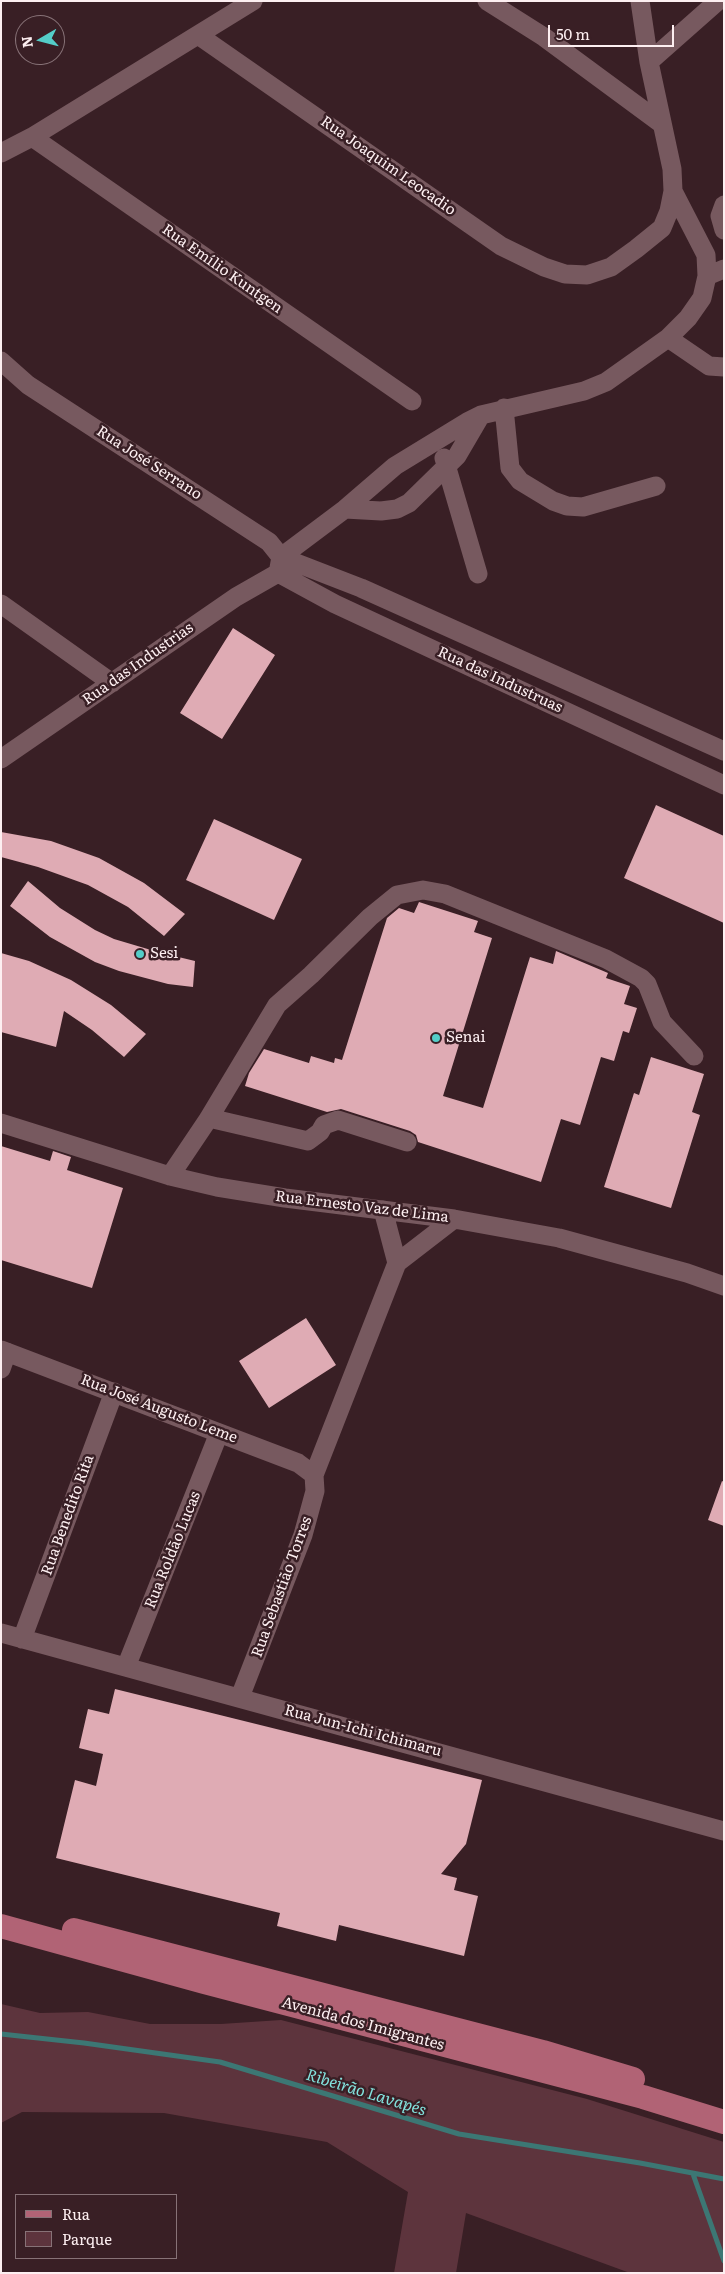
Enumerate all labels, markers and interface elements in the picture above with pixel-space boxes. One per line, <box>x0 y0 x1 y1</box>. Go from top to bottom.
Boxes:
north arrow <box>15 15 65 65</box>
scale bar <box>550 15 676 47</box>
text: 50 m <box>556 22 590 45</box>
text: N <box>15 35 37 49</box>
street label: Rua Joaquim Leocadio <box>317 113 459 219</box>
street label: Rua Emílio Kuntgen <box>158 221 286 317</box>
street label: Rua José Serrano <box>93 422 205 504</box>
street label: Rua das Industrias <box>79 619 197 709</box>
street label: Rua das Industruas <box>435 643 565 717</box>
place label: Sesi <box>150 945 178 963</box>
marker: Sesi <box>134 948 146 960</box>
place label: Senai <box>446 1029 486 1047</box>
marker: Senai <box>430 1032 442 1044</box>
street label: Rua Ernesto Vaz de Lima <box>274 1187 450 1227</box>
street label: Rua José Augusto Leme <box>78 1371 240 1447</box>
street label: Rua Benedito Rita <box>38 1452 98 1578</box>
street label: Rua Roldão Lucas <box>141 1489 205 1611</box>
street label: Rua Sebastião Torres <box>248 1514 316 1660</box>
street label: Rua Jun-Ichi Ichimaru <box>282 1701 444 1761</box>
street label: Avenida dos Imigrantes <box>280 1994 446 2054</box>
water label: Ribeirão Lavapés <box>304 2066 428 2120</box>
legend <box>15 2194 178 2259</box>
text: Rua <box>62 2202 90 2225</box>
text: Parque <box>62 2227 112 2250</box>

